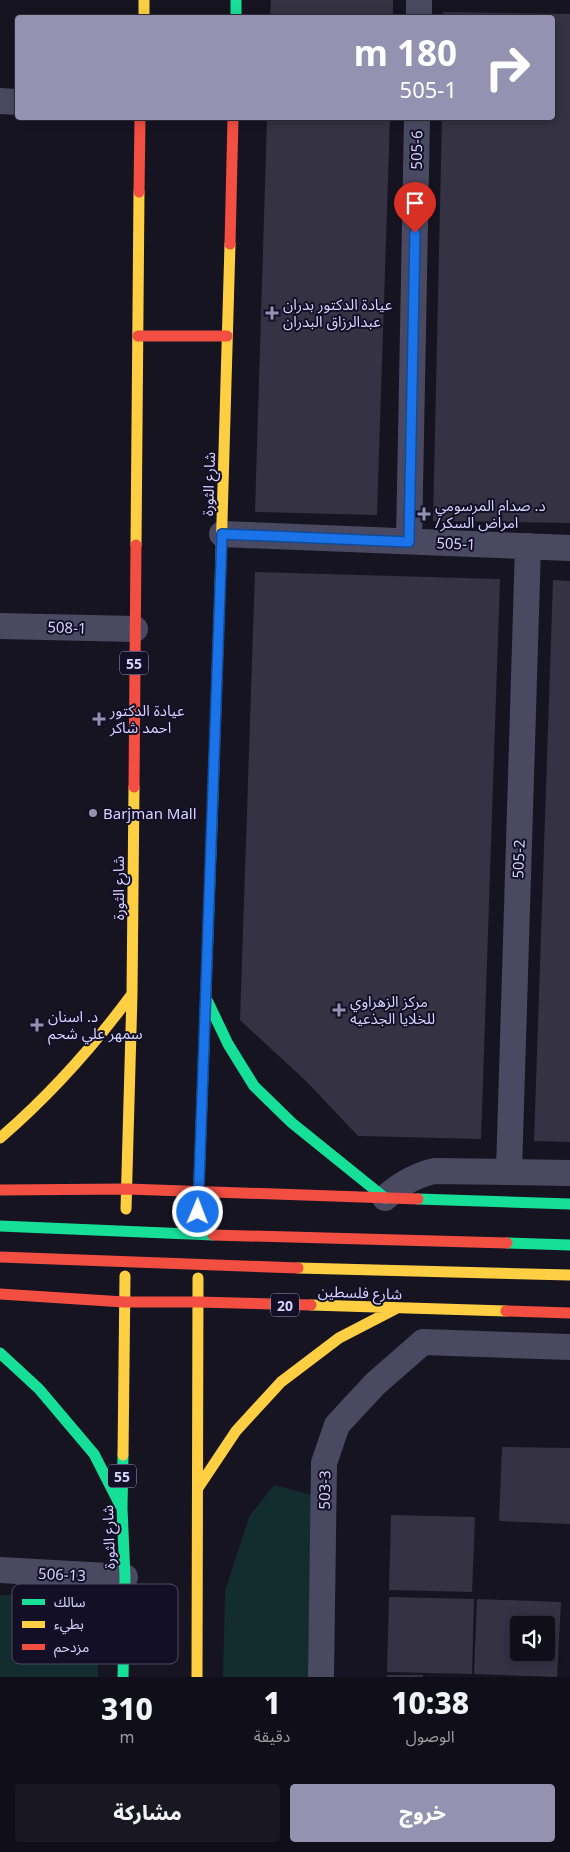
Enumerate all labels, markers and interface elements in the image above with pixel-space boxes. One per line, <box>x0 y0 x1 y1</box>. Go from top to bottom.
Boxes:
text: 180 m <box>354 29 457 76</box>
icon: right <box>475 35 540 100</box>
text: 505-1 <box>400 74 457 104</box>
street label: 505-6 <box>406 130 426 170</box>
pin <box>394 182 436 233</box>
icon: arrive <box>401 189 429 217</box>
place label: عيادة الدكتور بدران عبدالرزاق البدران <box>283 294 393 331</box>
marker: عيادة الدكتور بدران عبدالرزاق البدران <box>265 306 279 320</box>
street label: شارع الثورة <box>197 451 222 517</box>
place label: د. صدام المرسومي /امراض السكر <box>435 495 546 532</box>
marker: د. صدام المرسومي /امراض السكر <box>417 507 431 521</box>
street label: 505-1 <box>436 532 476 554</box>
street label: 508-1 <box>47 616 87 638</box>
road number: 55 <box>120 651 148 674</box>
place label: عيادة الدكتور احمد شاكر <box>109 700 185 737</box>
marker: عيادة الدكتور احمد شاكر <box>92 712 106 726</box>
place label: Barjman Mall <box>103 803 197 823</box>
marker: Barjman Mall <box>87 807 99 819</box>
street label: 505-2 <box>507 839 529 879</box>
street label: شارع الثورة <box>108 856 131 920</box>
place label: مركز الزهراوي للخلايا الجذعيه <box>350 991 435 1028</box>
marker: مركز الزهراوي للخلايا الجذعيه <box>332 1003 346 1017</box>
place label: د. اسنان سمهر علي شحم <box>48 1006 143 1045</box>
marker: د. اسنان سمهر علي شحم <box>30 1018 44 1032</box>
position arrow <box>171 1185 223 1237</box>
street label: شارع فلسطين <box>317 1281 403 1306</box>
road number: 20 <box>271 1294 299 1316</box>
road number: 55 <box>108 1464 136 1488</box>
street label: 503-3 <box>314 1470 334 1510</box>
street label: شارع الثورة <box>97 1504 122 1569</box>
street label: 506-13 <box>38 1563 86 1585</box>
legend <box>12 1584 178 1664</box>
text: سالك <box>54 1592 86 1611</box>
text: بطيء <box>54 1614 84 1635</box>
map controls <box>510 1616 555 1661</box>
button: sound <box>510 1616 555 1661</box>
text: مزدحم <box>54 1637 89 1658</box>
text: 1 <box>263 1682 281 1723</box>
text: 10:38 <box>391 1682 469 1723</box>
text: 310 <box>101 1688 153 1729</box>
text: دقيقة <box>254 1725 290 1747</box>
text: الوصول <box>406 1725 454 1747</box>
text: m <box>119 1726 134 1748</box>
button: مشاركة <box>15 1784 280 1842</box>
button: خروج <box>290 1784 555 1842</box>

